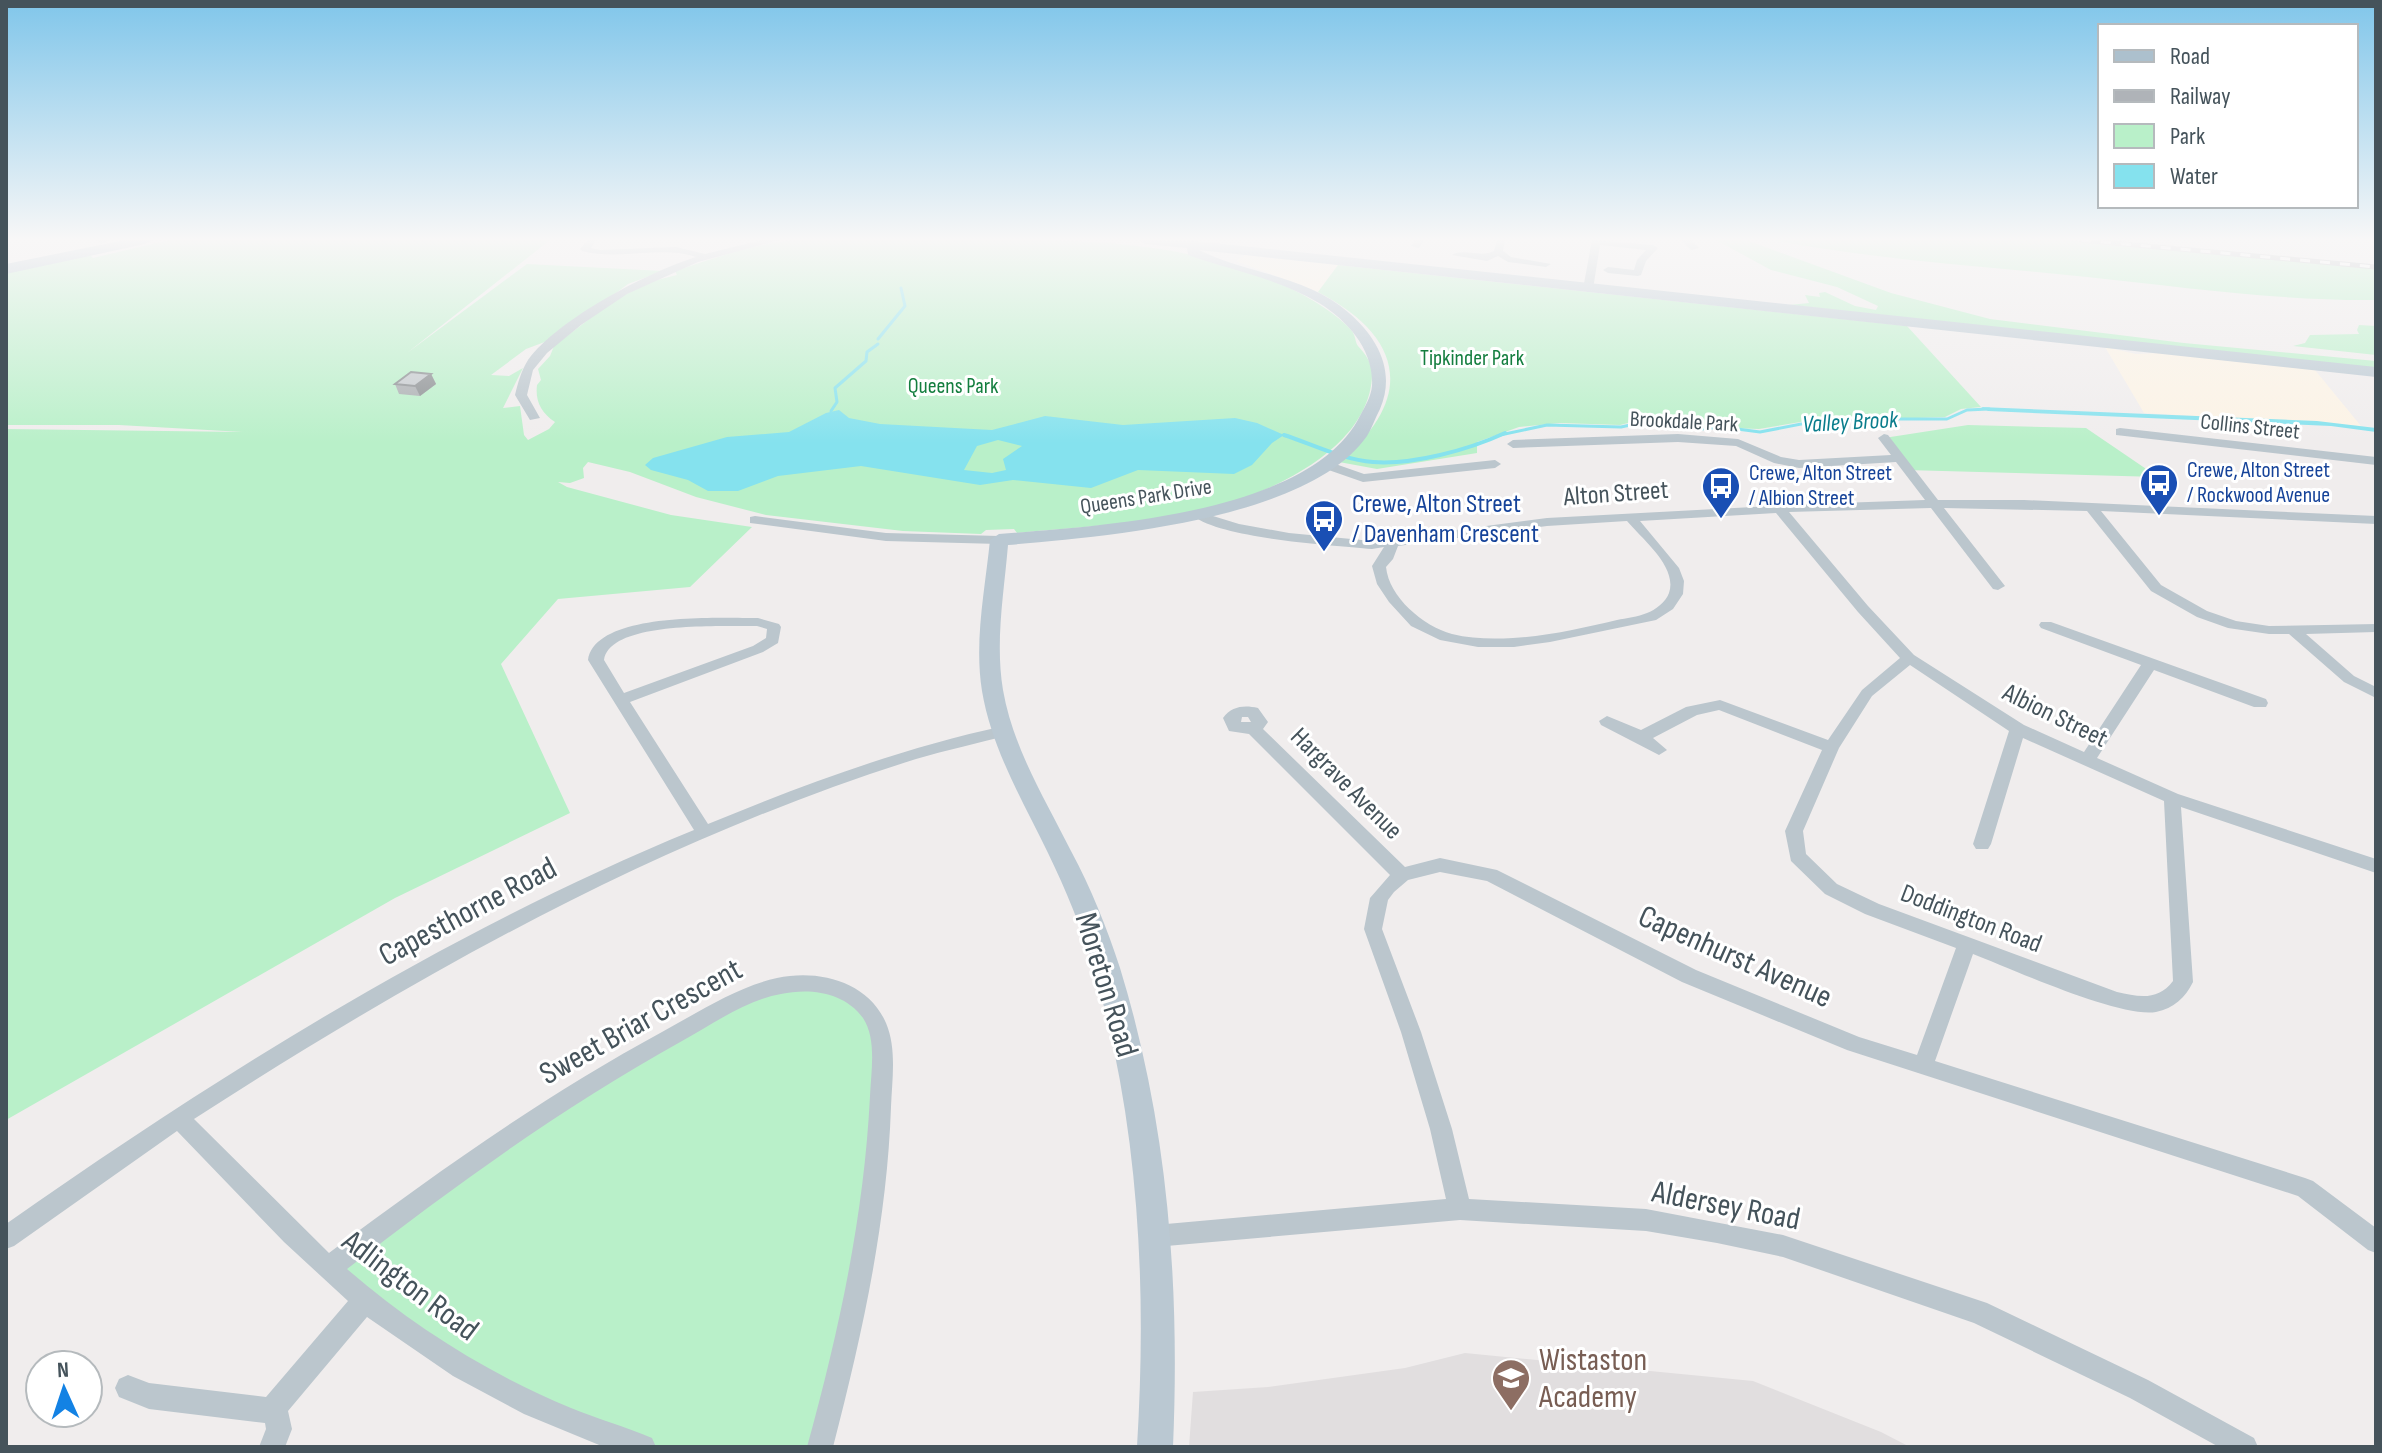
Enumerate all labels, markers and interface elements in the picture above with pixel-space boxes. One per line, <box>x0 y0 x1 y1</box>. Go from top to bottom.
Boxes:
legend <box>2098 24 2358 208</box>
text: Road <box>2170 42 2210 71</box>
text: Railway <box>2170 82 2230 111</box>
text: Park <box>2170 122 2205 151</box>
text: Water <box>2170 162 2218 191</box>
park label: Tipkinder Park <box>1420 345 1525 372</box>
park label: Queens Park <box>908 373 999 400</box>
water label: Valley Brook <box>1801 405 1900 439</box>
street label: Brookdale Park <box>1629 406 1739 438</box>
street label: Collins Street <box>2199 408 2301 446</box>
place label: Crewe, Alton Street / Rockwood Avenue <box>2187 457 2330 509</box>
place label: Crewe, Alton Street / Albion Street <box>1749 460 1892 512</box>
bus stop icon: Crewe, Alton Street / Rockwood Avenue <box>2138 462 2180 517</box>
bus stop icon: Crewe, Alton Street / Albion Street <box>1700 465 1742 520</box>
street label: Queens Park Drive <box>1078 473 1214 521</box>
street label: Alton Street <box>1562 475 1669 513</box>
place label: Crewe, Alton Street / Davenham Crescent <box>1352 489 1539 550</box>
bus stop icon: Crewe, Alton Street / Davenham Crescent <box>1303 498 1345 553</box>
street label: Albion Street <box>1997 677 2113 755</box>
street label: Hargrave Avenue <box>1284 722 1408 846</box>
street label: Capesthorne Road <box>372 849 564 975</box>
street label: Doddington Road <box>1896 878 2046 960</box>
street label: Capenhurst Avenue <box>1632 897 1838 1017</box>
street label: Moreton Road <box>1066 908 1146 1062</box>
street label: Sweet Briar Crescent <box>533 950 749 1094</box>
street label: Aldersey Road <box>1648 1172 1803 1239</box>
street label: Adlington Road <box>333 1222 486 1350</box>
place label: Wistaston Academy <box>1538 1341 1647 1417</box>
north arrow <box>24 1349 104 1429</box>
text: N <box>56 1357 70 1384</box>
school or university icon: Wistaston Academy <box>1490 1357 1532 1412</box>

